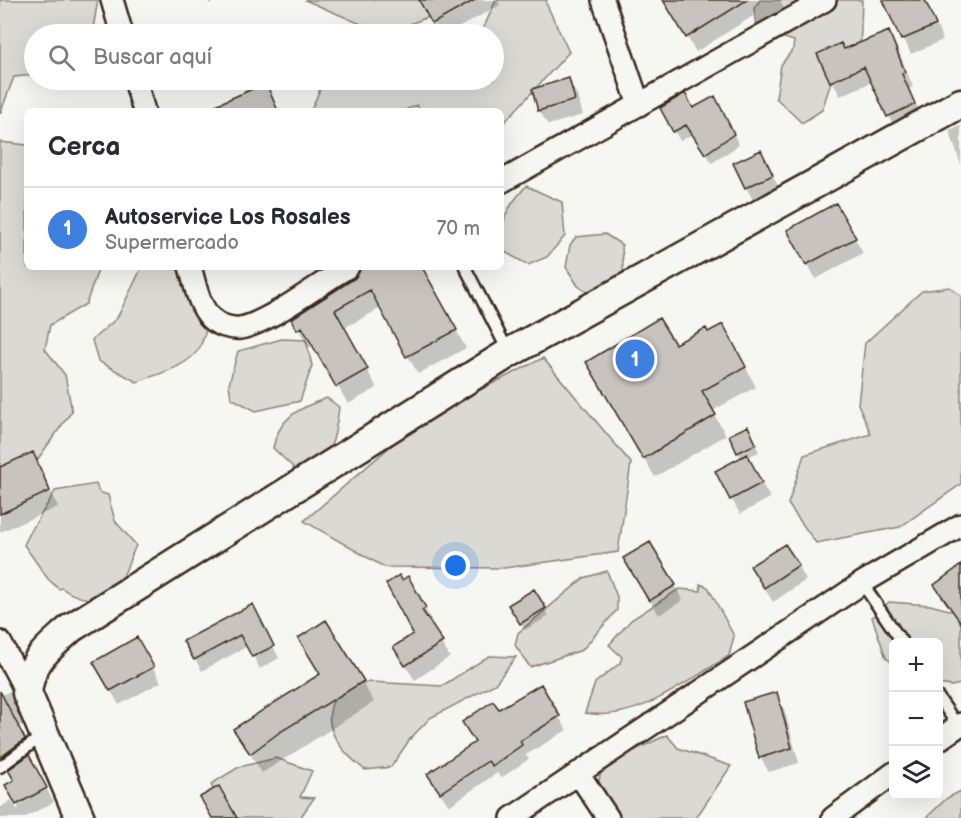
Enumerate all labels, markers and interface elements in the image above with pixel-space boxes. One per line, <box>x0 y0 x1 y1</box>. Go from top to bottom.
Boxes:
search box <box>24 24 504 90</box>
icon: search <box>45 41 78 74</box>
text: Buscar aquí <box>93 44 212 71</box>
text: Cerca <box>48 132 120 163</box>
text: Autoservice Los Rosales <box>105 204 351 231</box>
text: 1 <box>63 217 72 241</box>
text: 70 m <box>436 217 480 241</box>
text: Supermercado <box>105 231 239 255</box>
pin: 1 <box>616 336 654 382</box>
your location <box>441 551 470 580</box>
map controls <box>889 638 943 800</box>
button: + <box>889 638 943 692</box>
button: − <box>889 692 943 746</box>
button: layers <box>889 746 943 800</box>

